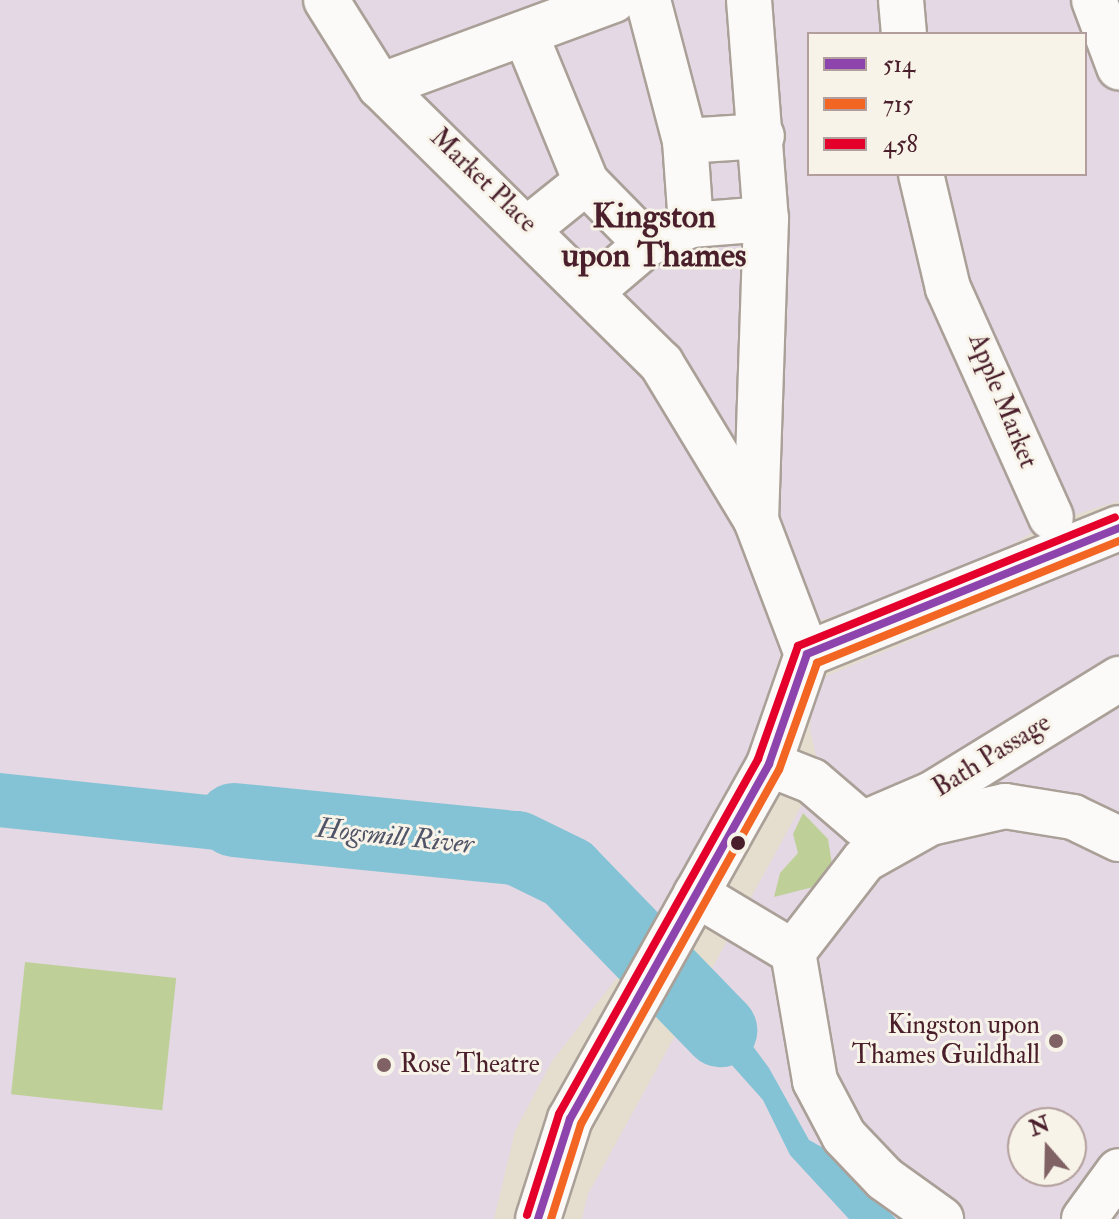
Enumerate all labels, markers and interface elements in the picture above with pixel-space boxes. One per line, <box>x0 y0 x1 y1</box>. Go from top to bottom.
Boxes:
legend <box>807 32 1087 176</box>
text: 514 <box>883 49 915 80</box>
text: 715 <box>883 89 913 120</box>
street label: Market Place <box>423 123 543 239</box>
text: 458 <box>883 129 918 160</box>
district label: Kingston upon Thames <box>561 196 747 276</box>
street label: Apple Market <box>961 329 1043 473</box>
street label: Bath Passage <box>927 708 1057 804</box>
water label: Hogsmill River <box>315 812 475 862</box>
unlabelled marker <box>730 835 746 851</box>
place label: Kingston upon Thames Guildhall <box>852 1010 1040 1072</box>
marker: Kingston upon Thames Guildhall <box>1047 1032 1065 1050</box>
place label: Rose Theatre <box>400 1049 540 1081</box>
marker: Rose Theatre <box>375 1056 393 1074</box>
north arrow <box>1007 1107 1087 1187</box>
text: N <box>1025 1110 1054 1143</box>

